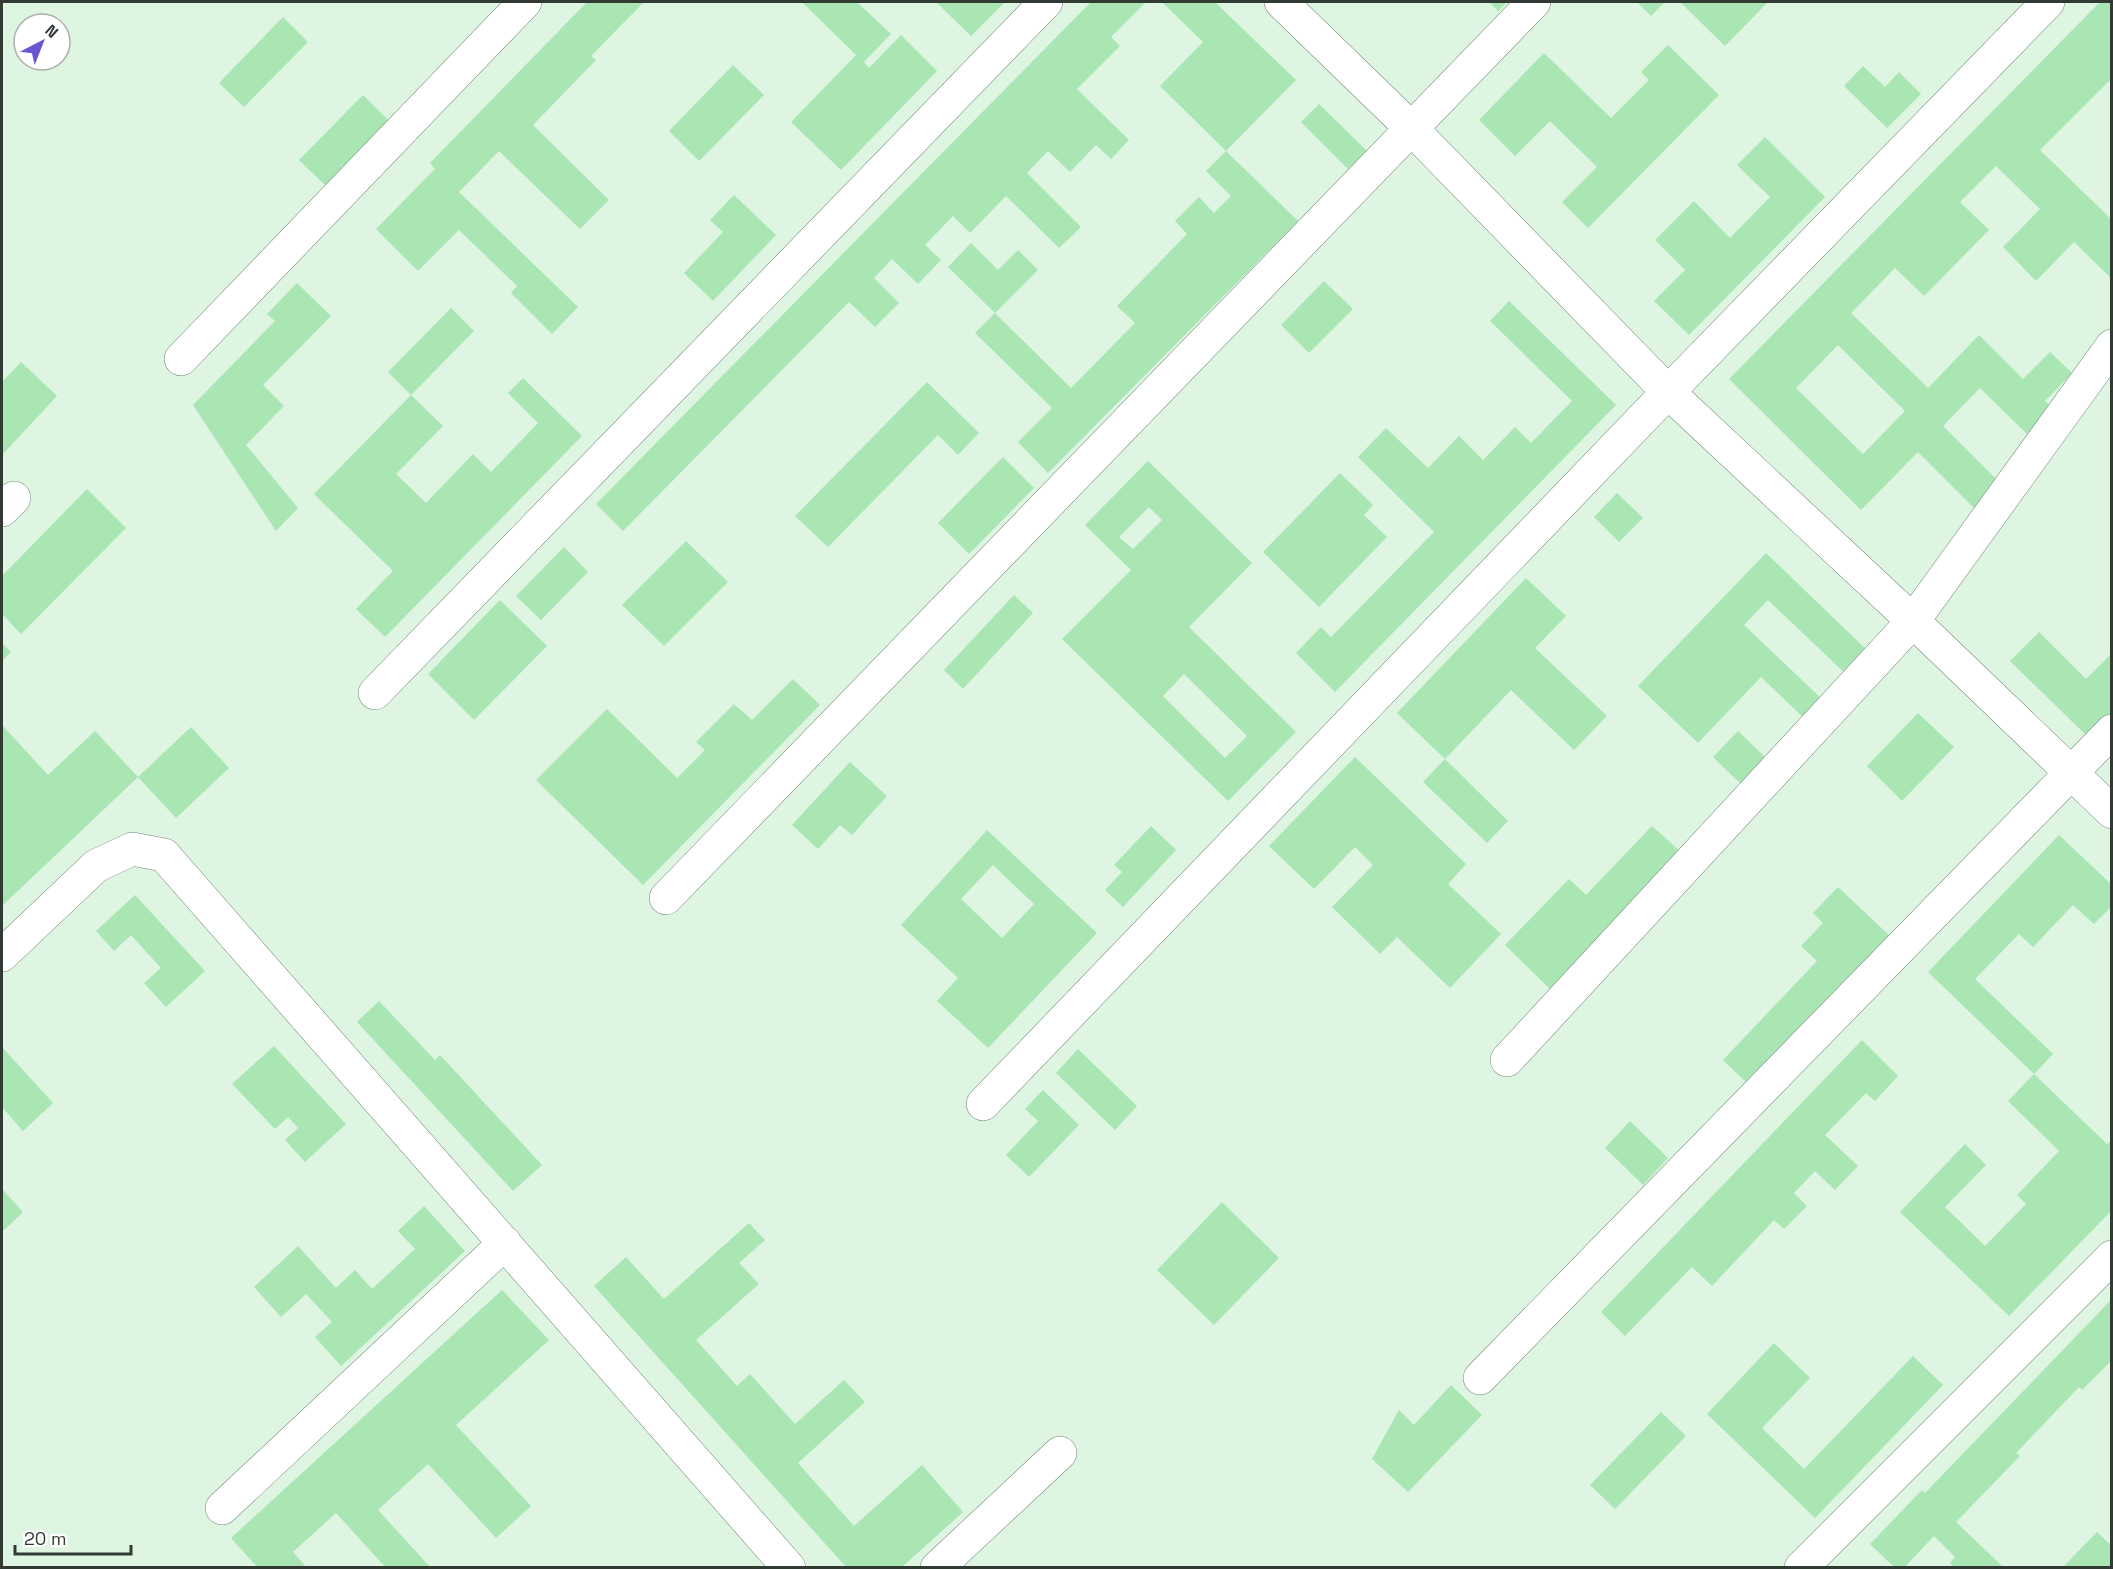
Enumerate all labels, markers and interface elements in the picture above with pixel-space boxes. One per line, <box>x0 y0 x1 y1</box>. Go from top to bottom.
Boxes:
north arrow <box>12 12 72 72</box>
text: N <box>41 20 63 43</box>
scale bar <box>15 1518 130 1556</box>
text: 20 m <box>24 1527 67 1550</box>

